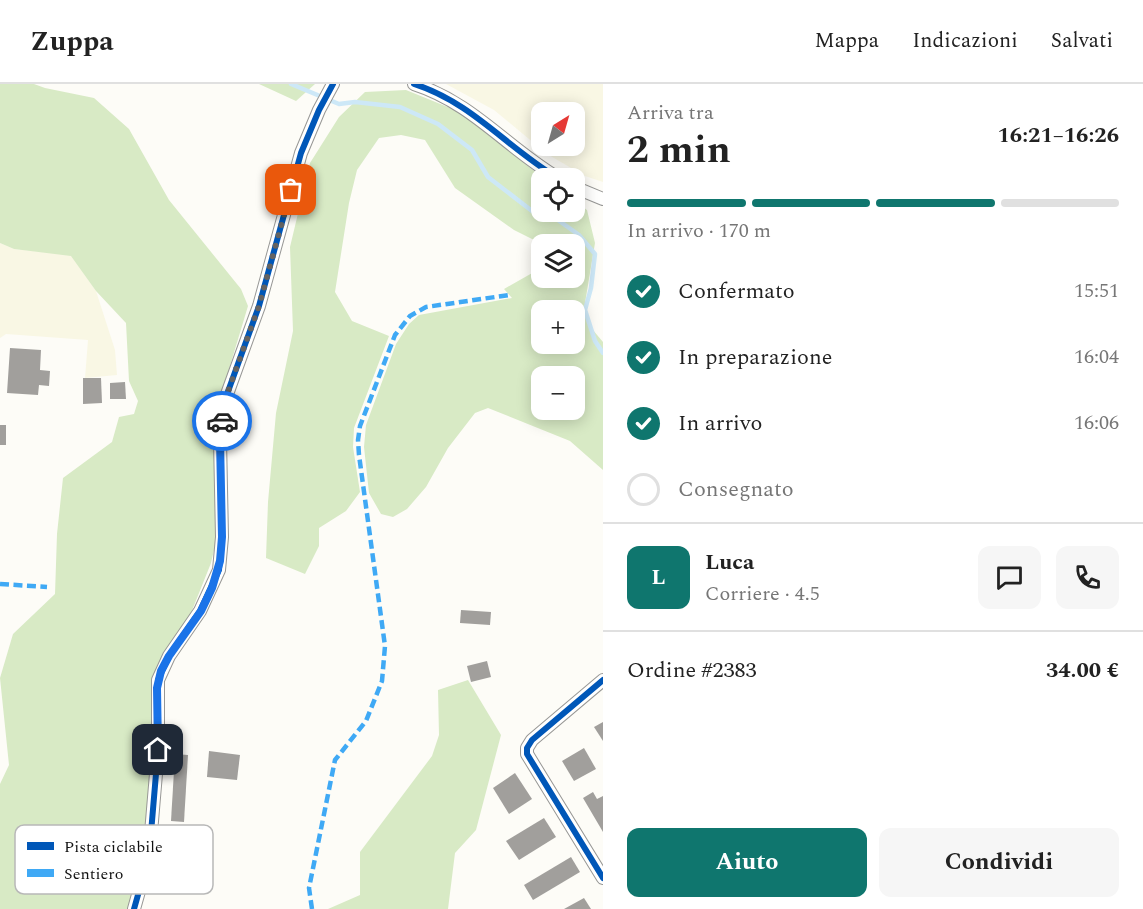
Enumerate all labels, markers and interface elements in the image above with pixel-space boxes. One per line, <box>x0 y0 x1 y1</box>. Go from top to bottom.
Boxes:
text: Zuppa <box>30 20 114 63</box>
text: Mappa <box>815 25 879 57</box>
text: Indicazioni <box>912 25 1018 57</box>
text: Salvati <box>1051 25 1113 57</box>
text: Arriva tra <box>627 98 714 128</box>
north arrow <box>531 102 585 156</box>
map controls <box>531 102 585 420</box>
text: 16:21–16:26 <box>997 119 1119 152</box>
text: 2 min <box>627 121 731 180</box>
pin <box>265 164 316 215</box>
button: locate <box>531 168 585 222</box>
icon: bag <box>274 173 307 206</box>
text: In arrivo · 170 m <box>627 216 771 246</box>
button: layers <box>531 234 585 288</box>
icon: check <box>627 275 660 308</box>
text: Confermato <box>678 275 795 308</box>
text: 15:51 <box>1074 276 1119 306</box>
button: + <box>531 300 585 354</box>
icon: check <box>627 341 660 374</box>
text: In preparazione <box>678 341 832 374</box>
text: 16:04 <box>1074 342 1119 372</box>
button: − <box>531 366 585 420</box>
courier <box>192 391 252 451</box>
icon: car <box>206 405 239 438</box>
icon: check <box>627 407 660 440</box>
text: In arrivo <box>678 407 762 440</box>
text: 16:06 <box>1074 408 1119 438</box>
text: Consegnato <box>678 473 794 506</box>
text: Luca <box>705 546 754 579</box>
button: chat <box>978 546 1041 609</box>
button: phone <box>1056 546 1119 609</box>
text: L <box>651 561 666 594</box>
text: Corriere · 4.5 <box>705 579 820 609</box>
text: Ordine #2383 <box>627 654 757 687</box>
text: 34.00 € <box>1046 654 1119 687</box>
pin <box>132 724 183 775</box>
icon: home <box>141 733 174 766</box>
legend <box>15 825 213 894</box>
button: Aiuto <box>627 828 867 897</box>
button: Condividi <box>879 828 1119 897</box>
text: Pista ciclabile <box>64 835 163 859</box>
text: Sentiero <box>64 862 123 886</box>

